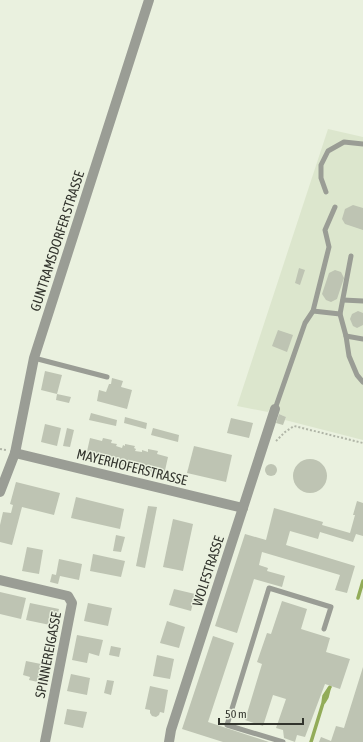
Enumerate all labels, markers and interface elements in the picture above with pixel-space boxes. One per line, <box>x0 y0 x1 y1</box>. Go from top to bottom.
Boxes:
street label: GUNTRAMSDORFER STRASSE <box>27 169 87 313</box>
street label: MAYERHOFERSTRASSE <box>75 446 189 488</box>
street label: WOLFSTRASSE <box>189 534 227 608</box>
street label: SPINNEREIGASSE <box>32 611 64 699</box>
scale bar <box>219 700 303 726</box>
text: 50 m <box>225 707 247 721</box>

